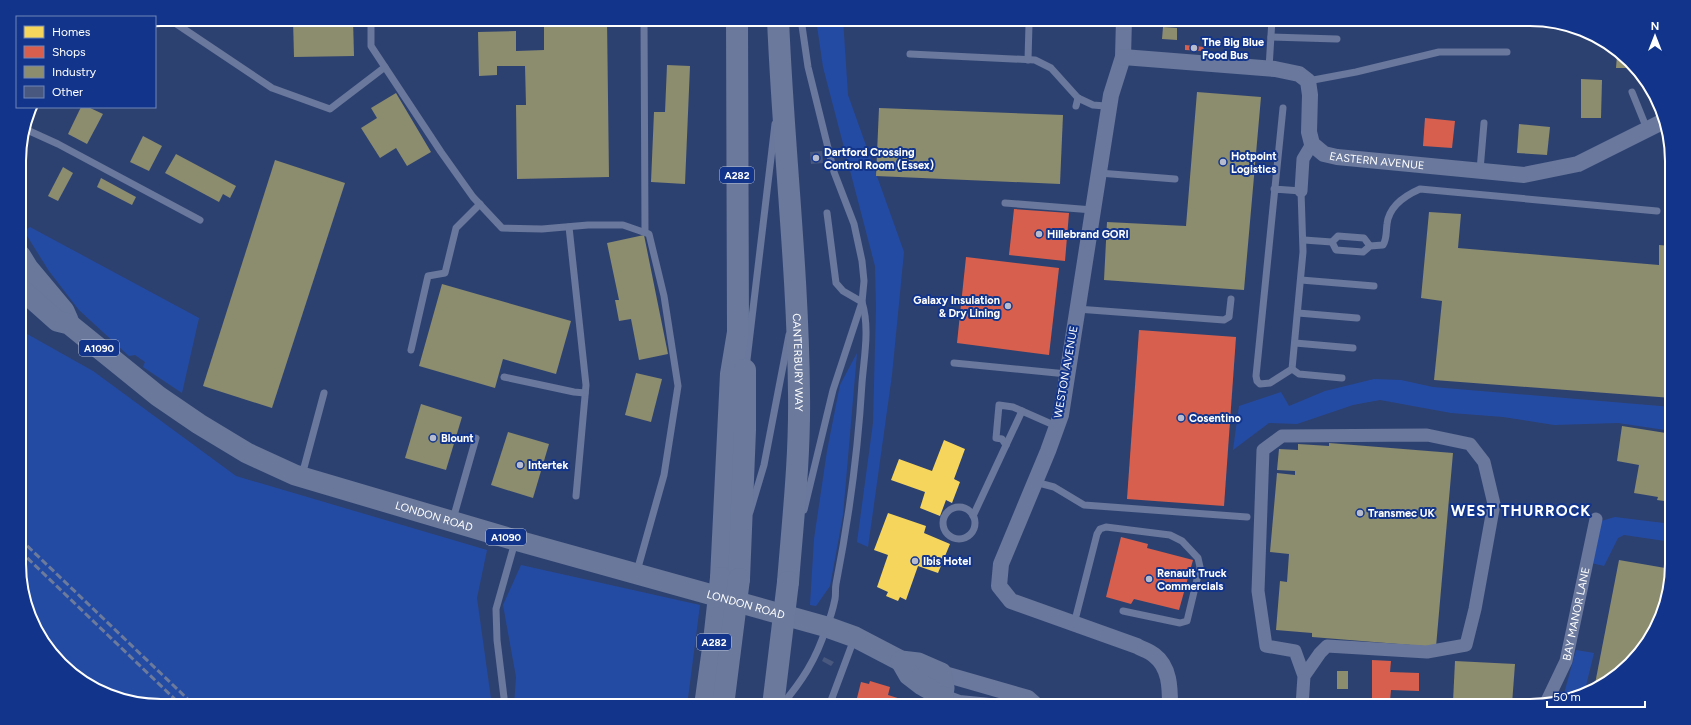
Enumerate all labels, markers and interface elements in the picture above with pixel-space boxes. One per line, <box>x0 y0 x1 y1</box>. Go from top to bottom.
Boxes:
legend <box>16 16 156 108</box>
north arrow <box>1635 16 1675 56</box>
text: N <box>1651 20 1659 33</box>
text: Homes <box>52 25 91 39</box>
place label: The Big Blue Food Bus <box>1202 36 1264 62</box>
marker: The Big Blue Food Bus <box>1189 43 1199 53</box>
text: Shops <box>52 45 86 59</box>
text: Industry <box>52 65 97 79</box>
text: Other <box>52 85 83 99</box>
place label: Dartford Crossing Control Room (Essex) <box>824 146 934 172</box>
street label: EASTERN AVENUE <box>1328 149 1425 172</box>
place label: Hotpoint Logistics <box>1231 150 1277 176</box>
marker: Dartford Crossing Control Room (Essex) <box>811 153 821 163</box>
marker: Hotpoint Logistics <box>1218 157 1228 167</box>
road number: A282 <box>720 167 754 183</box>
place label: Hillebrand GORI <box>1047 228 1129 241</box>
marker: Hillebrand GORI <box>1034 229 1044 239</box>
place label: Galaxy Insulation & Dry Lining <box>913 294 1000 320</box>
marker: Galaxy Insulation & Dry Lining <box>1003 301 1013 311</box>
street label: CANTERBURY WAY <box>790 313 806 412</box>
street label: WESTON AVENUE <box>1051 325 1081 419</box>
road number: A1090 <box>79 340 119 356</box>
place label: Cosentino <box>1189 412 1241 425</box>
marker: Cosentino <box>1176 413 1186 423</box>
place label: Blount <box>441 432 474 445</box>
marker: Blount <box>428 433 438 443</box>
place label: Intertek <box>528 459 568 472</box>
marker: Intertek <box>515 460 525 470</box>
street label: LONDON ROAD <box>394 498 475 534</box>
district label: WEST THURROCK <box>1451 502 1591 520</box>
place label: Transmec UK <box>1368 507 1435 520</box>
marker: Transmec UK <box>1355 508 1365 518</box>
road number: A1090 <box>486 529 526 545</box>
place label: Ibis Hotel <box>923 555 971 568</box>
marker: Ibis Hotel <box>910 556 920 566</box>
street label: BAY MANOR LANE <box>1560 566 1592 662</box>
place label: Renault Truck Commercials <box>1157 567 1227 593</box>
marker: Renault Truck Commercials <box>1144 574 1154 584</box>
street label: LONDON ROAD <box>705 587 787 622</box>
road number: A282 <box>697 634 731 650</box>
scale bar <box>1547 683 1645 709</box>
text: 50 m <box>1553 690 1581 704</box>

